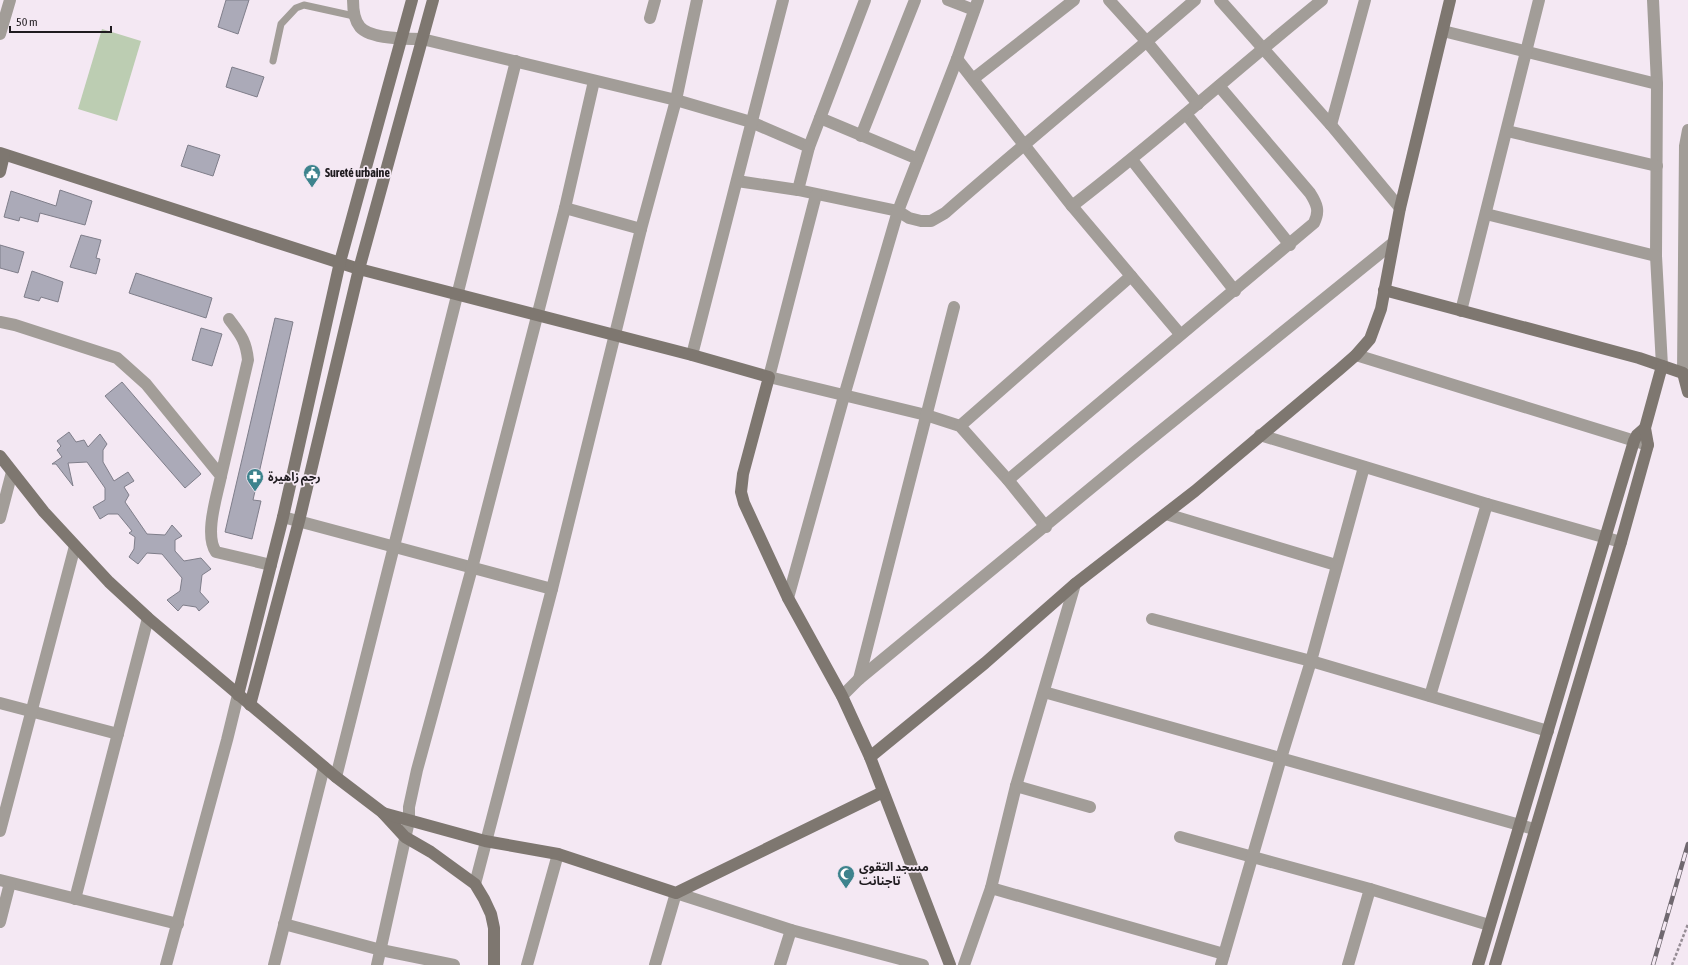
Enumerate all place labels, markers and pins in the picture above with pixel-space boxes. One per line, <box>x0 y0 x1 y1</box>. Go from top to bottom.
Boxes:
public building icon: Sureté urbaine <box>302 163 322 188</box>
place label: Sureté urbaine <box>325 166 390 180</box>
pharmacy icon: رجم زاهيرة <box>245 467 265 492</box>
place label: رجم زاهيرة <box>268 470 321 486</box>
place label: مسجد التقوى تاجنانت <box>859 860 929 888</box>
mosque icon: مسجد التقوى تاجنانت <box>836 864 856 889</box>

